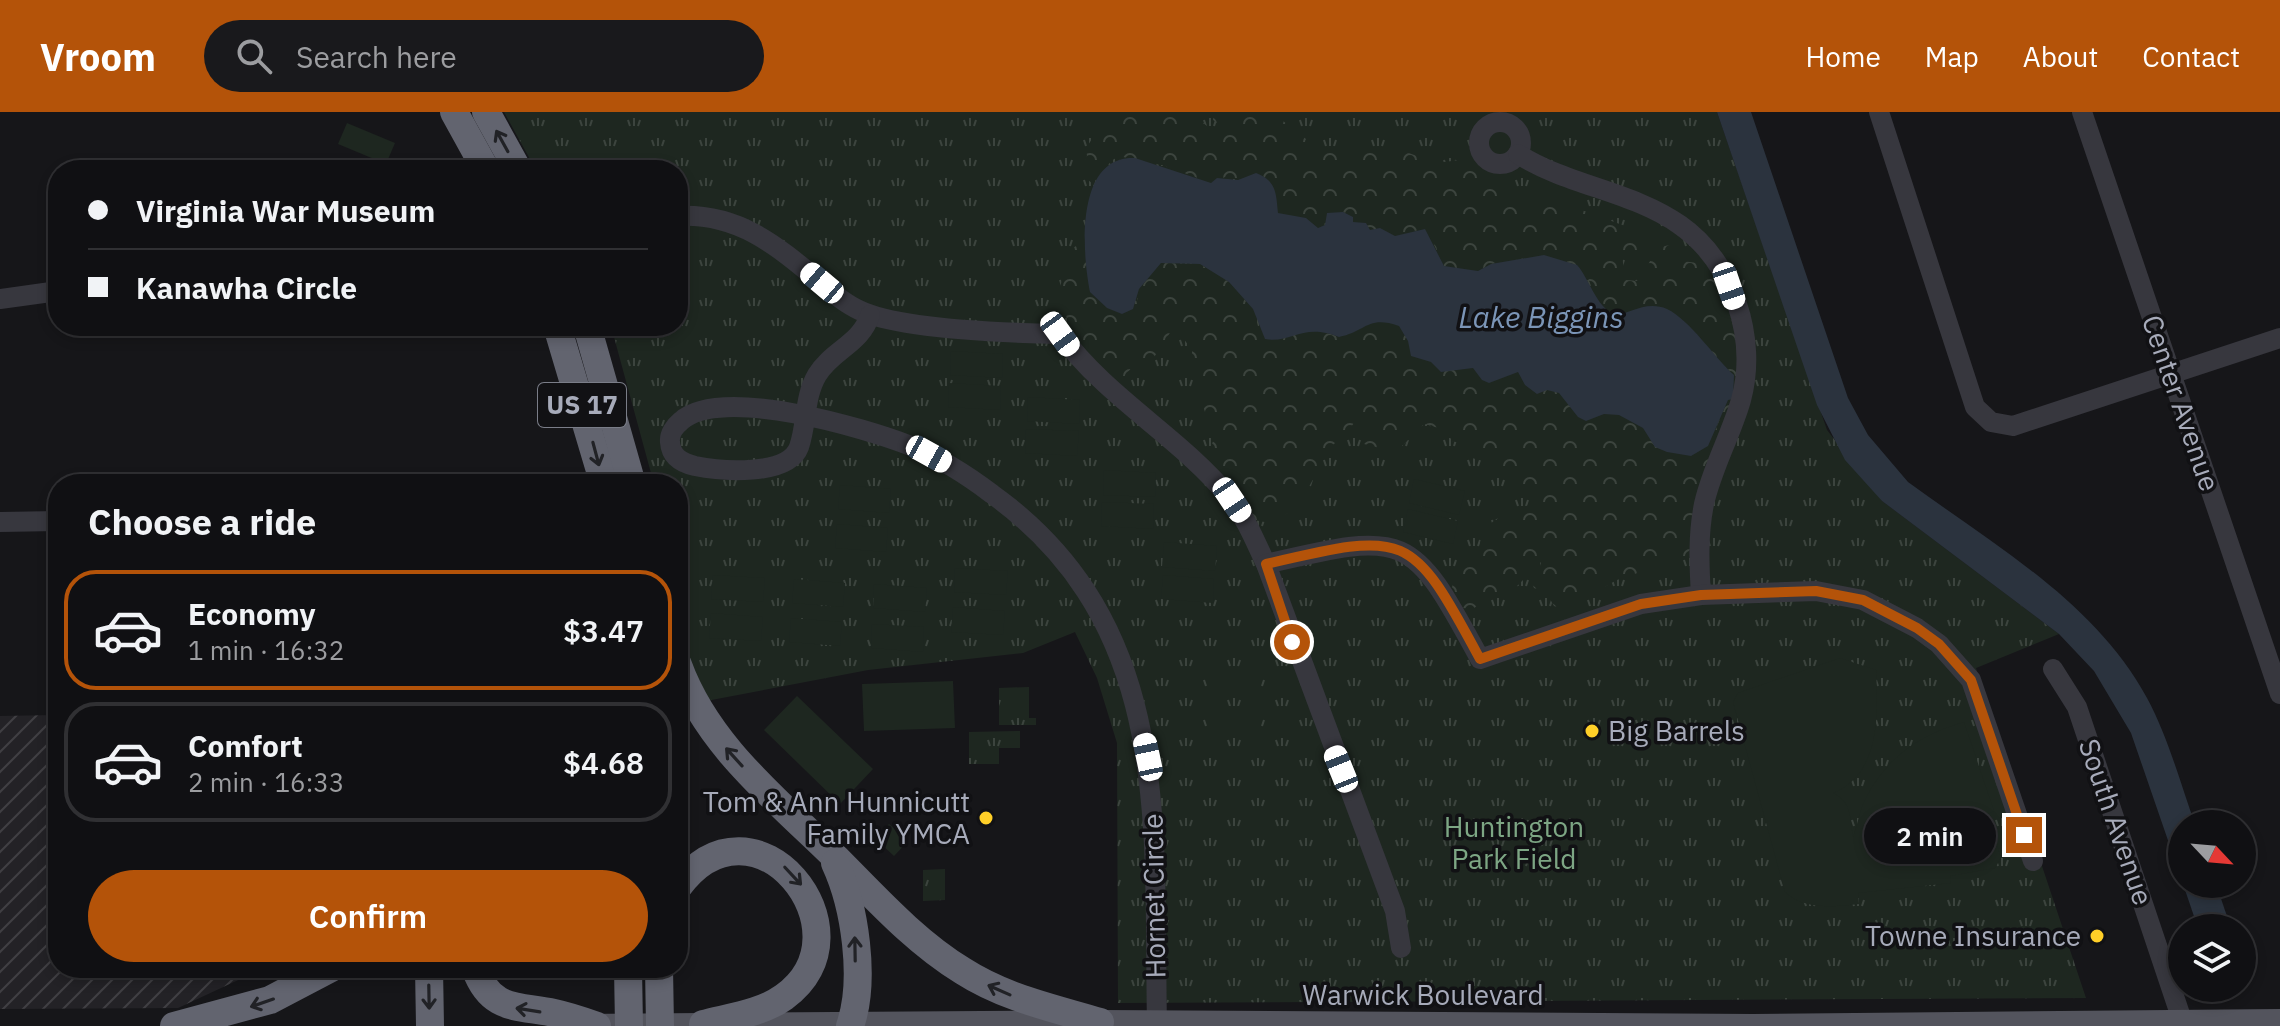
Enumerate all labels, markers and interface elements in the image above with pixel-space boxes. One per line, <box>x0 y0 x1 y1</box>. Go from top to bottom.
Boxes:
search box <box>204 20 764 92</box>
text: Vroom <box>40 32 156 81</box>
icon: search <box>232 34 276 78</box>
text: Search here <box>296 37 457 76</box>
text: Home <box>1805 38 1881 75</box>
text: Map <box>1925 38 1979 75</box>
text: About <box>2023 38 2098 75</box>
text: Contact <box>2142 38 2240 75</box>
one-way arrow <box>494 130 510 153</box>
text: Virginia War Museum <box>136 191 435 230</box>
car <box>796 258 848 308</box>
car <box>1710 259 1748 313</box>
text: Kanawha Circle <box>136 268 357 307</box>
water label: Lake Biggins <box>1458 297 1624 336</box>
car <box>1036 308 1084 360</box>
street label: Center Avenue <box>2134 310 2229 496</box>
road number: US 17 <box>538 383 626 427</box>
car <box>902 432 956 476</box>
one-way arrow <box>589 441 604 467</box>
car <box>1209 473 1255 527</box>
text: Choose a ride <box>88 498 316 545</box>
icon: car <box>92 594 164 666</box>
text: Economy <box>188 594 316 633</box>
text: $3.47 <box>563 611 644 650</box>
route start <box>1274 624 1310 660</box>
text: 1 min · 16:32 <box>188 633 344 667</box>
place label: Big Barrels <box>1608 712 1745 749</box>
marker: Big Barrels <box>1583 722 1601 740</box>
icon: car <box>92 726 164 798</box>
text: Comfort <box>188 726 303 765</box>
car <box>1131 731 1165 783</box>
street label: South Avenue <box>2071 734 2162 910</box>
car <box>1321 742 1361 796</box>
text: $4.68 <box>563 743 644 782</box>
one-way arrow <box>726 747 744 767</box>
text: 2 min · 16:33 <box>188 765 344 799</box>
place label: Tom & Ann Hunnicutt Family YMCA <box>703 783 970 852</box>
callout: 2 min <box>1864 807 1996 863</box>
park label: Huntington Park Field <box>1444 808 1584 877</box>
marker: Tom & Ann Hunnicutt Family YMCA <box>977 809 995 827</box>
north arrow <box>2168 810 2256 898</box>
map controls <box>2168 810 2256 1002</box>
street label: Hornet Circle <box>1134 813 1173 979</box>
route end <box>2006 817 2042 853</box>
text: 2 min <box>1896 819 1964 853</box>
one-way arrow <box>783 866 802 886</box>
button: Confirm <box>88 870 648 962</box>
button: layers <box>2168 914 2256 1002</box>
place label: Towne Insurance <box>1865 917 2081 954</box>
marker: Towne Insurance <box>2088 927 2106 945</box>
one-way arrow <box>847 936 863 963</box>
street label: Warwick Boulevard <box>1302 976 1544 1013</box>
one-way arrow <box>987 982 1011 997</box>
one-way arrow <box>422 983 437 1010</box>
one-way arrow <box>250 996 275 1011</box>
one-way arrow <box>515 1002 541 1017</box>

